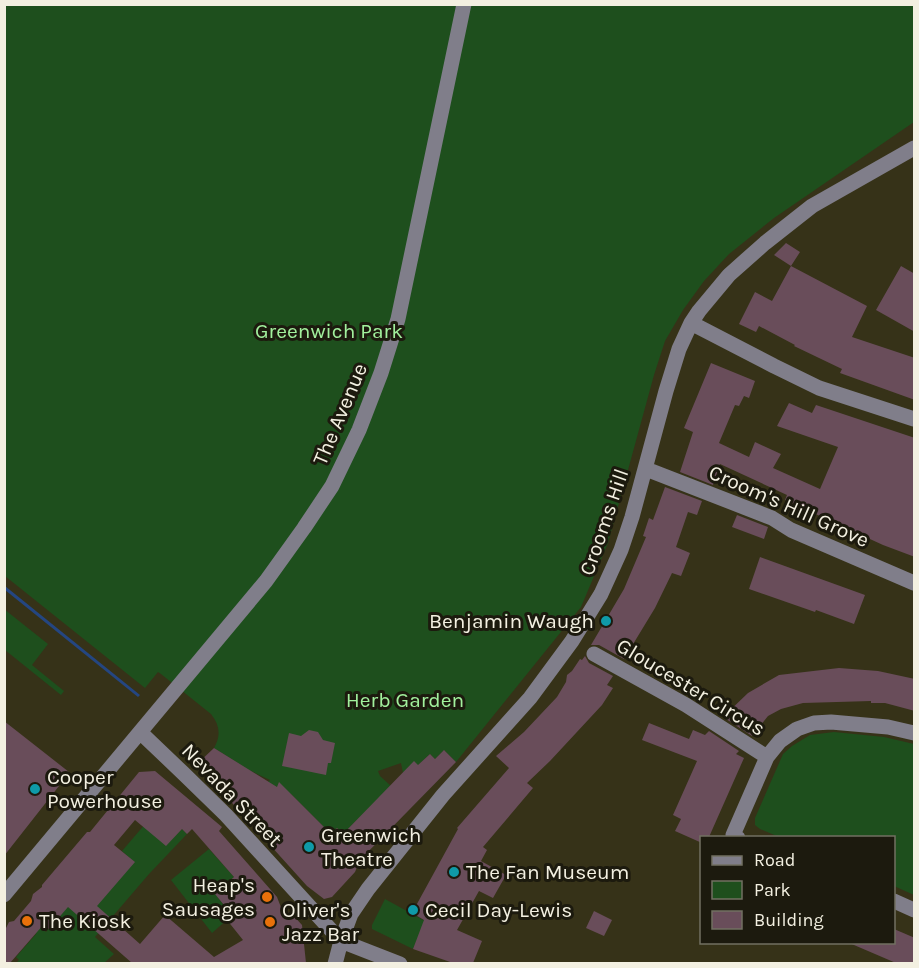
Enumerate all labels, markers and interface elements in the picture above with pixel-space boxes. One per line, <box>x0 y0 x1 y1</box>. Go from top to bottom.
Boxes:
park label: Greenwich Park <box>255 319 403 343</box>
street label: The Avenue <box>308 360 372 468</box>
street label: Croom's Hill Grove <box>705 460 873 552</box>
street label: Crooms Hill <box>575 466 633 578</box>
place label: Benjamin Waugh <box>429 609 594 633</box>
marker: Benjamin Waugh <box>599 614 613 628</box>
street label: Gloucester Circus <box>612 633 770 741</box>
park label: Herb Garden <box>346 688 464 712</box>
street label: Nevada Street <box>177 739 287 852</box>
place label: Cooper Powerhouse <box>47 765 162 813</box>
marker: Cooper Powerhouse <box>28 782 42 796</box>
place label: Greenwich Theatre <box>321 823 421 871</box>
legend <box>700 836 895 944</box>
marker: Greenwich Theatre <box>302 840 316 854</box>
text: Road <box>754 849 795 871</box>
place label: The Fan Museum <box>466 860 629 884</box>
marker: The Fan Museum <box>447 865 461 879</box>
place label: Heap's Sausages <box>162 873 255 921</box>
text: Park <box>754 879 791 901</box>
marker: Heap's Sausages <box>260 890 274 904</box>
place label: Oliver's Jazz Bar <box>282 898 360 946</box>
place label: Cecil Day-Lewis <box>425 898 572 922</box>
marker: Cecil Day-Lewis <box>406 903 420 917</box>
place label: The Kiosk <box>39 909 131 933</box>
text: Building <box>754 909 824 931</box>
marker: The Kiosk <box>20 914 34 928</box>
marker: Oliver's Jazz Bar <box>263 915 277 929</box>

